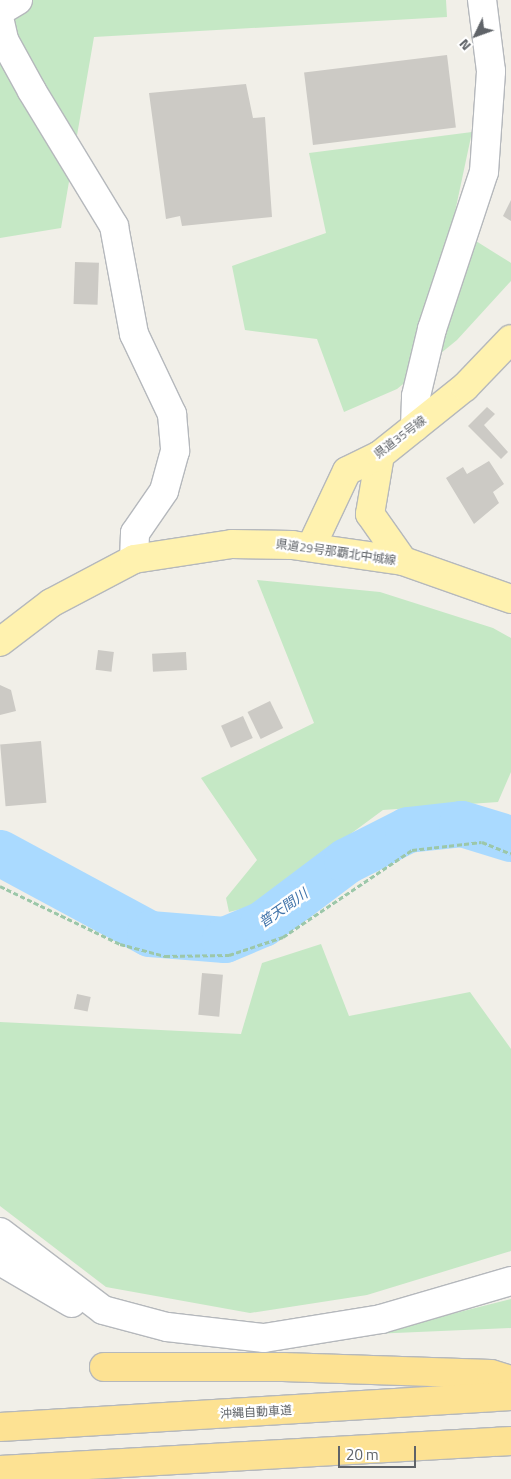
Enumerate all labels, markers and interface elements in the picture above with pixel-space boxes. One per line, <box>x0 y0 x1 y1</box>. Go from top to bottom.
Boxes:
north arrow <box>451 10 501 60</box>
text: N <box>453 35 476 56</box>
street label: 県道35号線 <box>371 413 429 461</box>
street label: 県道29号那覇北中城線 <box>275 536 397 568</box>
water label: 普天間川 <box>255 885 311 931</box>
street label: 沖縄自動車道 <box>220 1403 292 1421</box>
scale bar <box>341 1436 418 1468</box>
text: 20 m <box>346 1443 379 1466</box>

